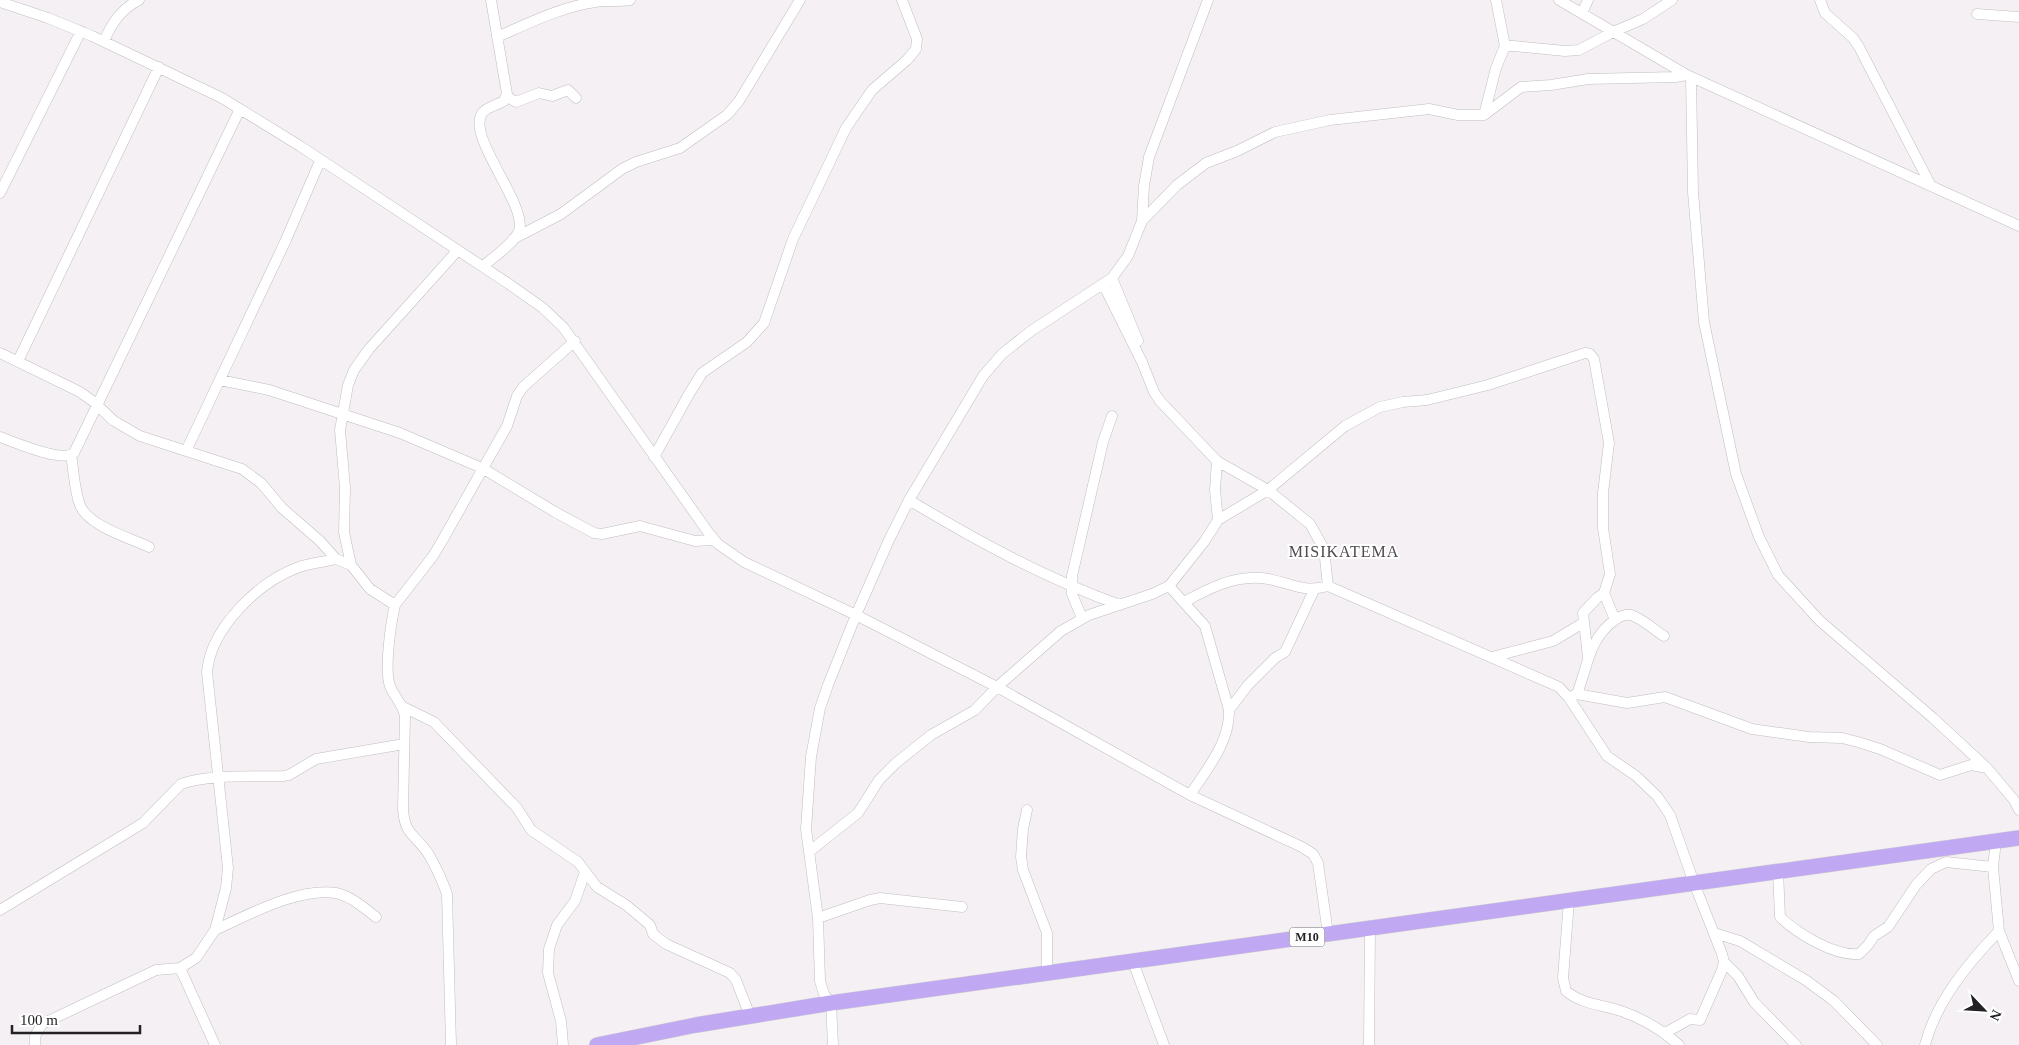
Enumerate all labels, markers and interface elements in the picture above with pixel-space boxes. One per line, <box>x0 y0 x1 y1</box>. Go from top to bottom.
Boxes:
district label: MISIKATEMA <box>1289 543 1399 560</box>
road number: M10 <box>1290 928 1324 946</box>
north arrow <box>1959 985 2009 1035</box>
scale bar <box>12 1002 140 1034</box>
text: N <box>1986 1008 2004 1023</box>
text: 100 m <box>20 1012 58 1028</box>

